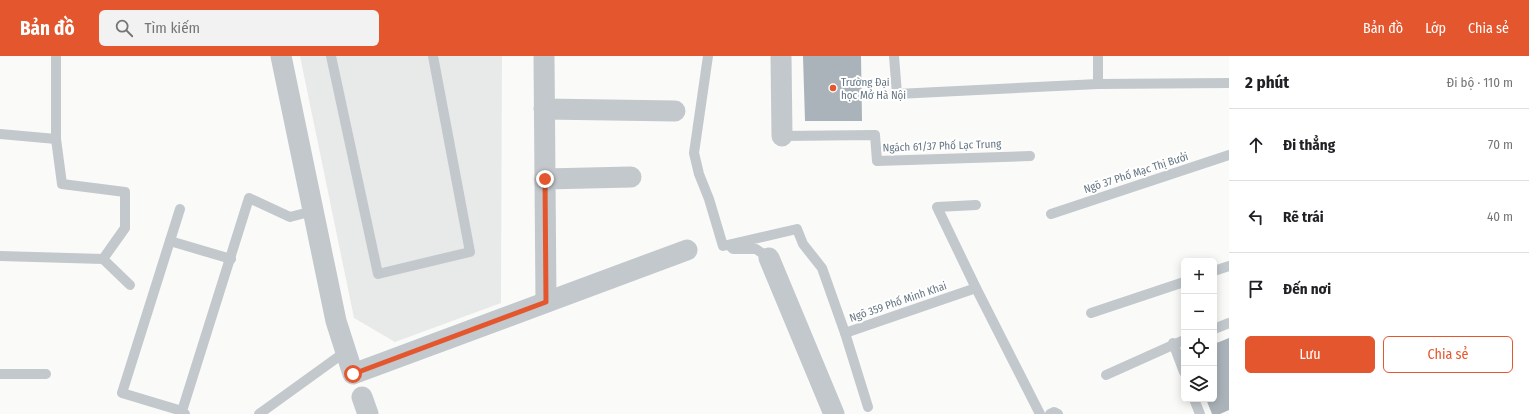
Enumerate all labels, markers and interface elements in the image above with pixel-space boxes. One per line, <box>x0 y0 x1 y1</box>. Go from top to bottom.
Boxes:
search box <box>99 10 379 46</box>
text: Bản đồ <box>20 17 75 40</box>
icon: search <box>113 17 135 39</box>
text: Tìm kiếm <box>145 19 200 37</box>
text: Bản đồ <box>1363 20 1403 37</box>
text: Lớp <box>1425 20 1446 37</box>
text: Chia sẻ <box>1468 20 1509 37</box>
text: 2 phút <box>1245 72 1289 93</box>
text: Đi bộ · 110 m <box>1447 75 1513 90</box>
place label: Trường Đại học Mở Hà Nội <box>841 76 906 102</box>
marker: Trường Đại học Mở Hà Nội <box>828 83 838 93</box>
icon: ahead <box>1245 134 1267 156</box>
text: Đi thẳng <box>1283 136 1335 154</box>
street label: Ngách 61/37 Phố Lạc Trung <box>882 137 1002 155</box>
text: 70 m <box>1488 137 1513 152</box>
street label: Ngõ 37 Phố Mạc Thị Bưởi <box>1082 150 1190 196</box>
route end <box>536 170 554 188</box>
icon: left <box>1245 206 1267 228</box>
text: Rẽ trái <box>1283 208 1324 226</box>
text: 40 m <box>1487 209 1513 224</box>
map controls <box>1181 258 1217 402</box>
button: + <box>1181 258 1217 294</box>
icon: arrive <box>1245 278 1267 300</box>
street label: Ngõ 359 Phố Minh Khai <box>848 279 949 325</box>
text: Đến nơi <box>1283 280 1331 298</box>
button: − <box>1181 294 1217 330</box>
button: locate <box>1181 330 1217 366</box>
button: Lưu <box>1245 336 1375 373</box>
button: Chia sẻ <box>1383 336 1513 373</box>
route start <box>344 365 362 383</box>
button: layers <box>1181 366 1217 402</box>

